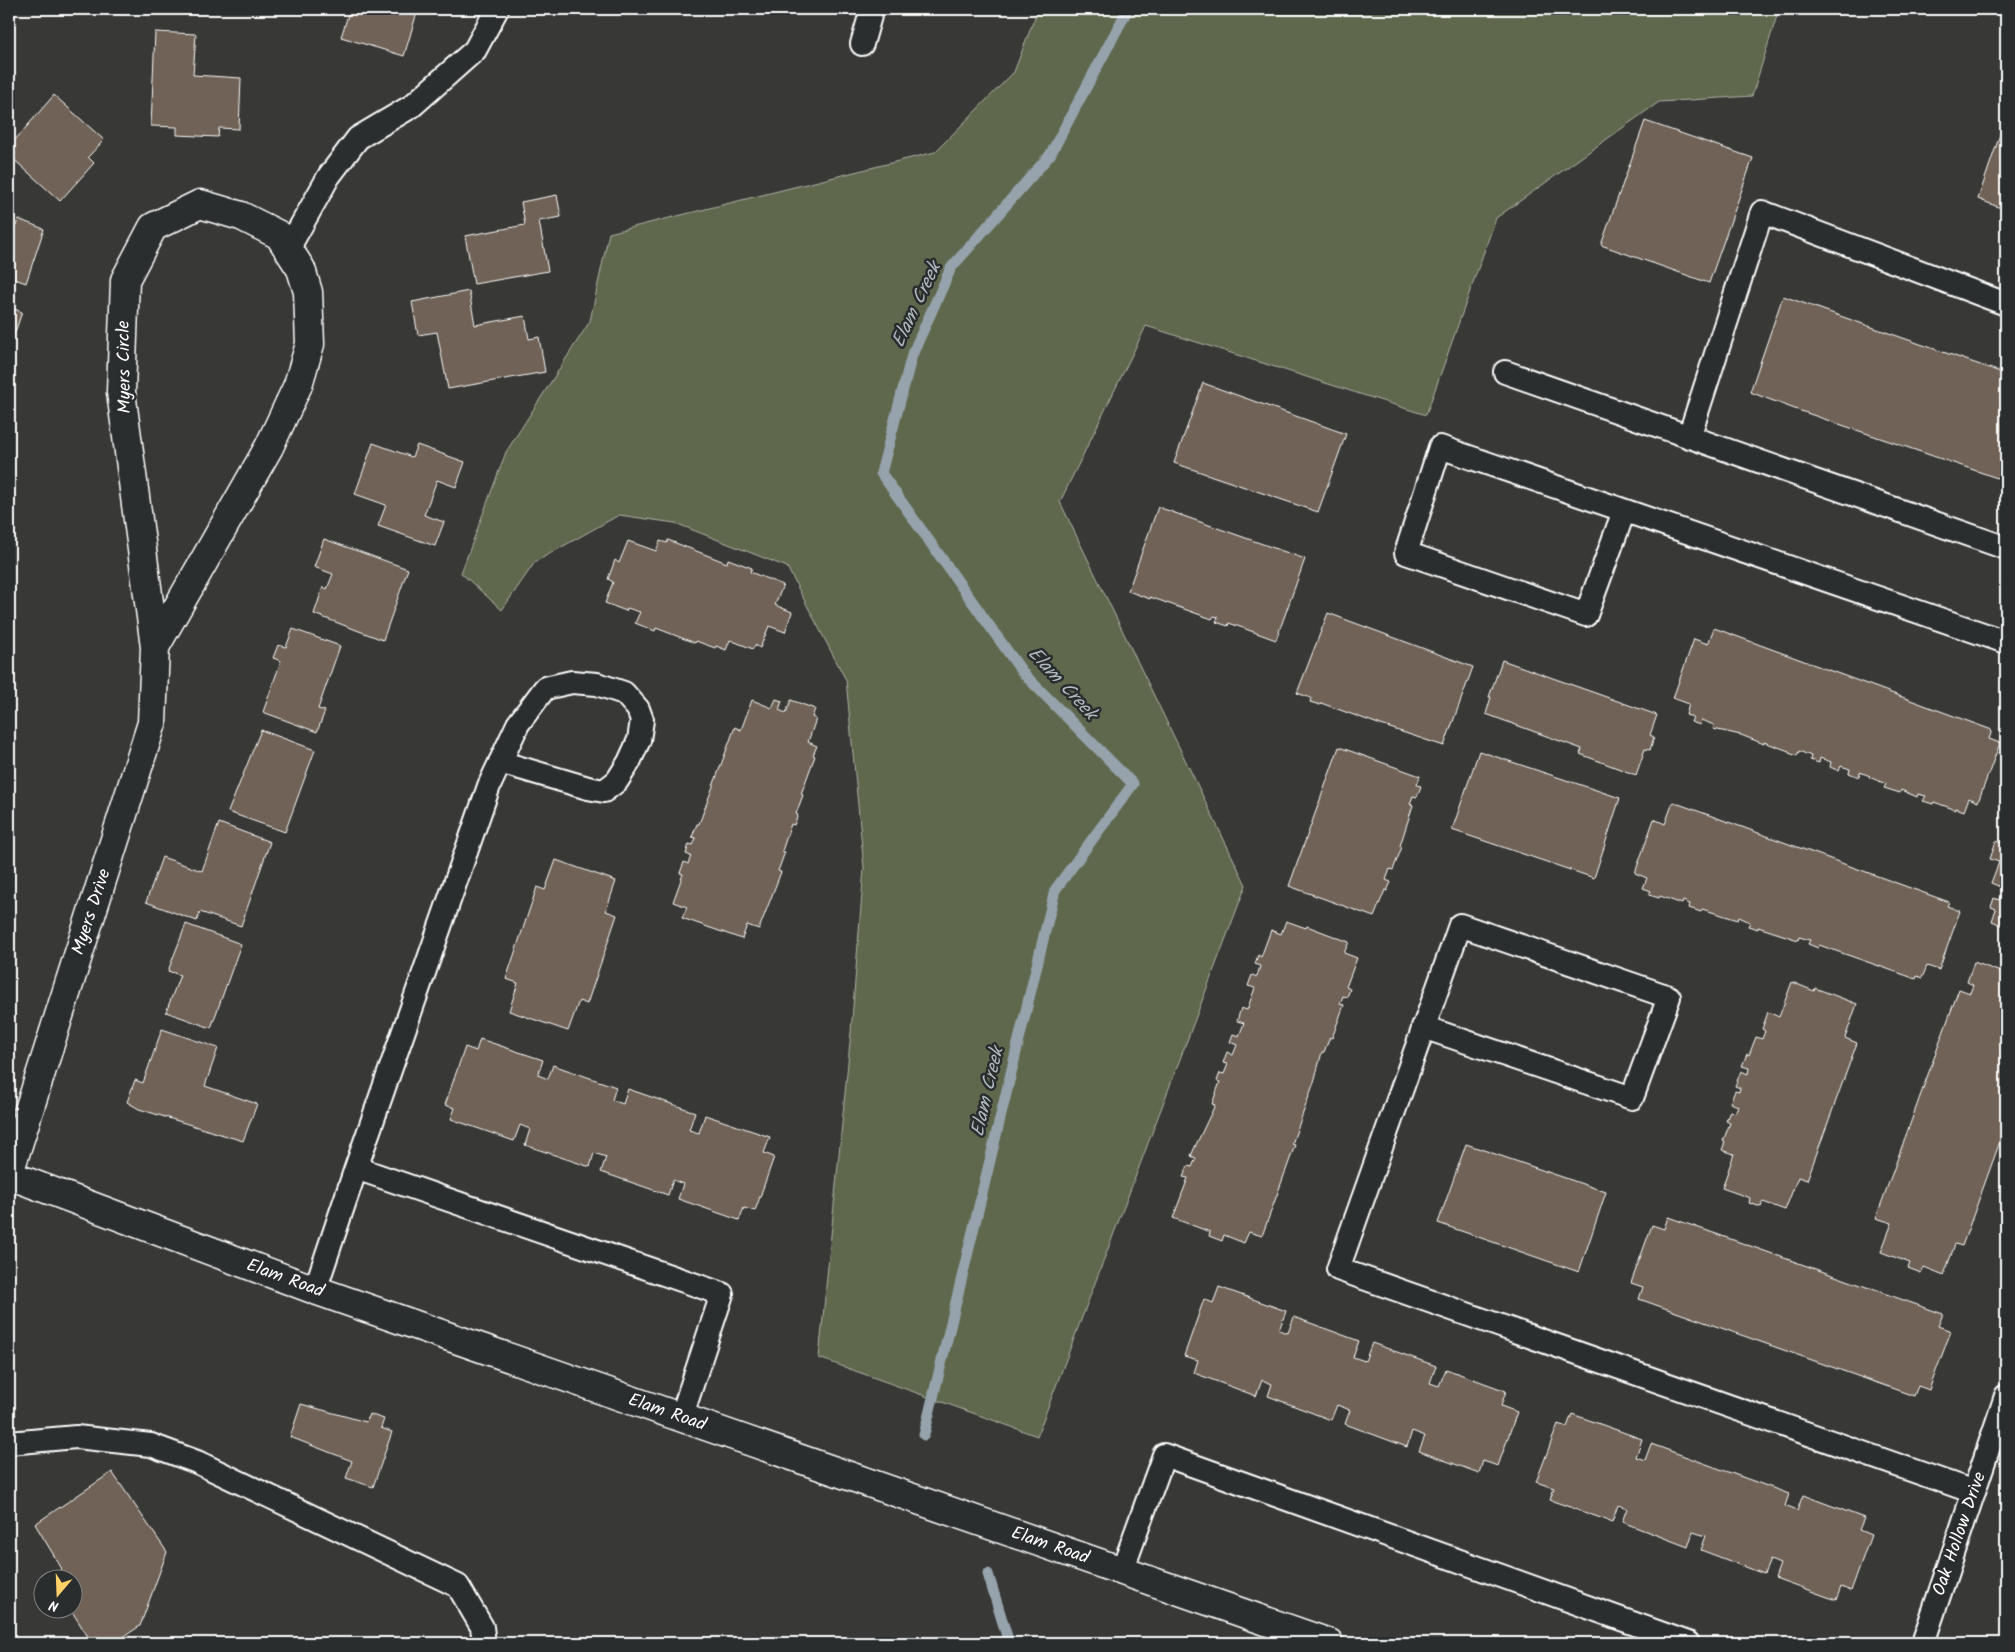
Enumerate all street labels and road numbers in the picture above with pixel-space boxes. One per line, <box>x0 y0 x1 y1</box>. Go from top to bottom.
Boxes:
street label: Myers Circle <box>110 320 140 414</box>
street label: Myers Drive <box>64 865 120 959</box>
street label: Elam Road <box>242 1252 329 1307</box>
street label: Elam Road <box>624 1386 711 1440</box>
street label: Oak Hollow Drive <box>1925 1468 1995 1600</box>
street label: Elam Road <box>1007 1519 1094 1573</box>

